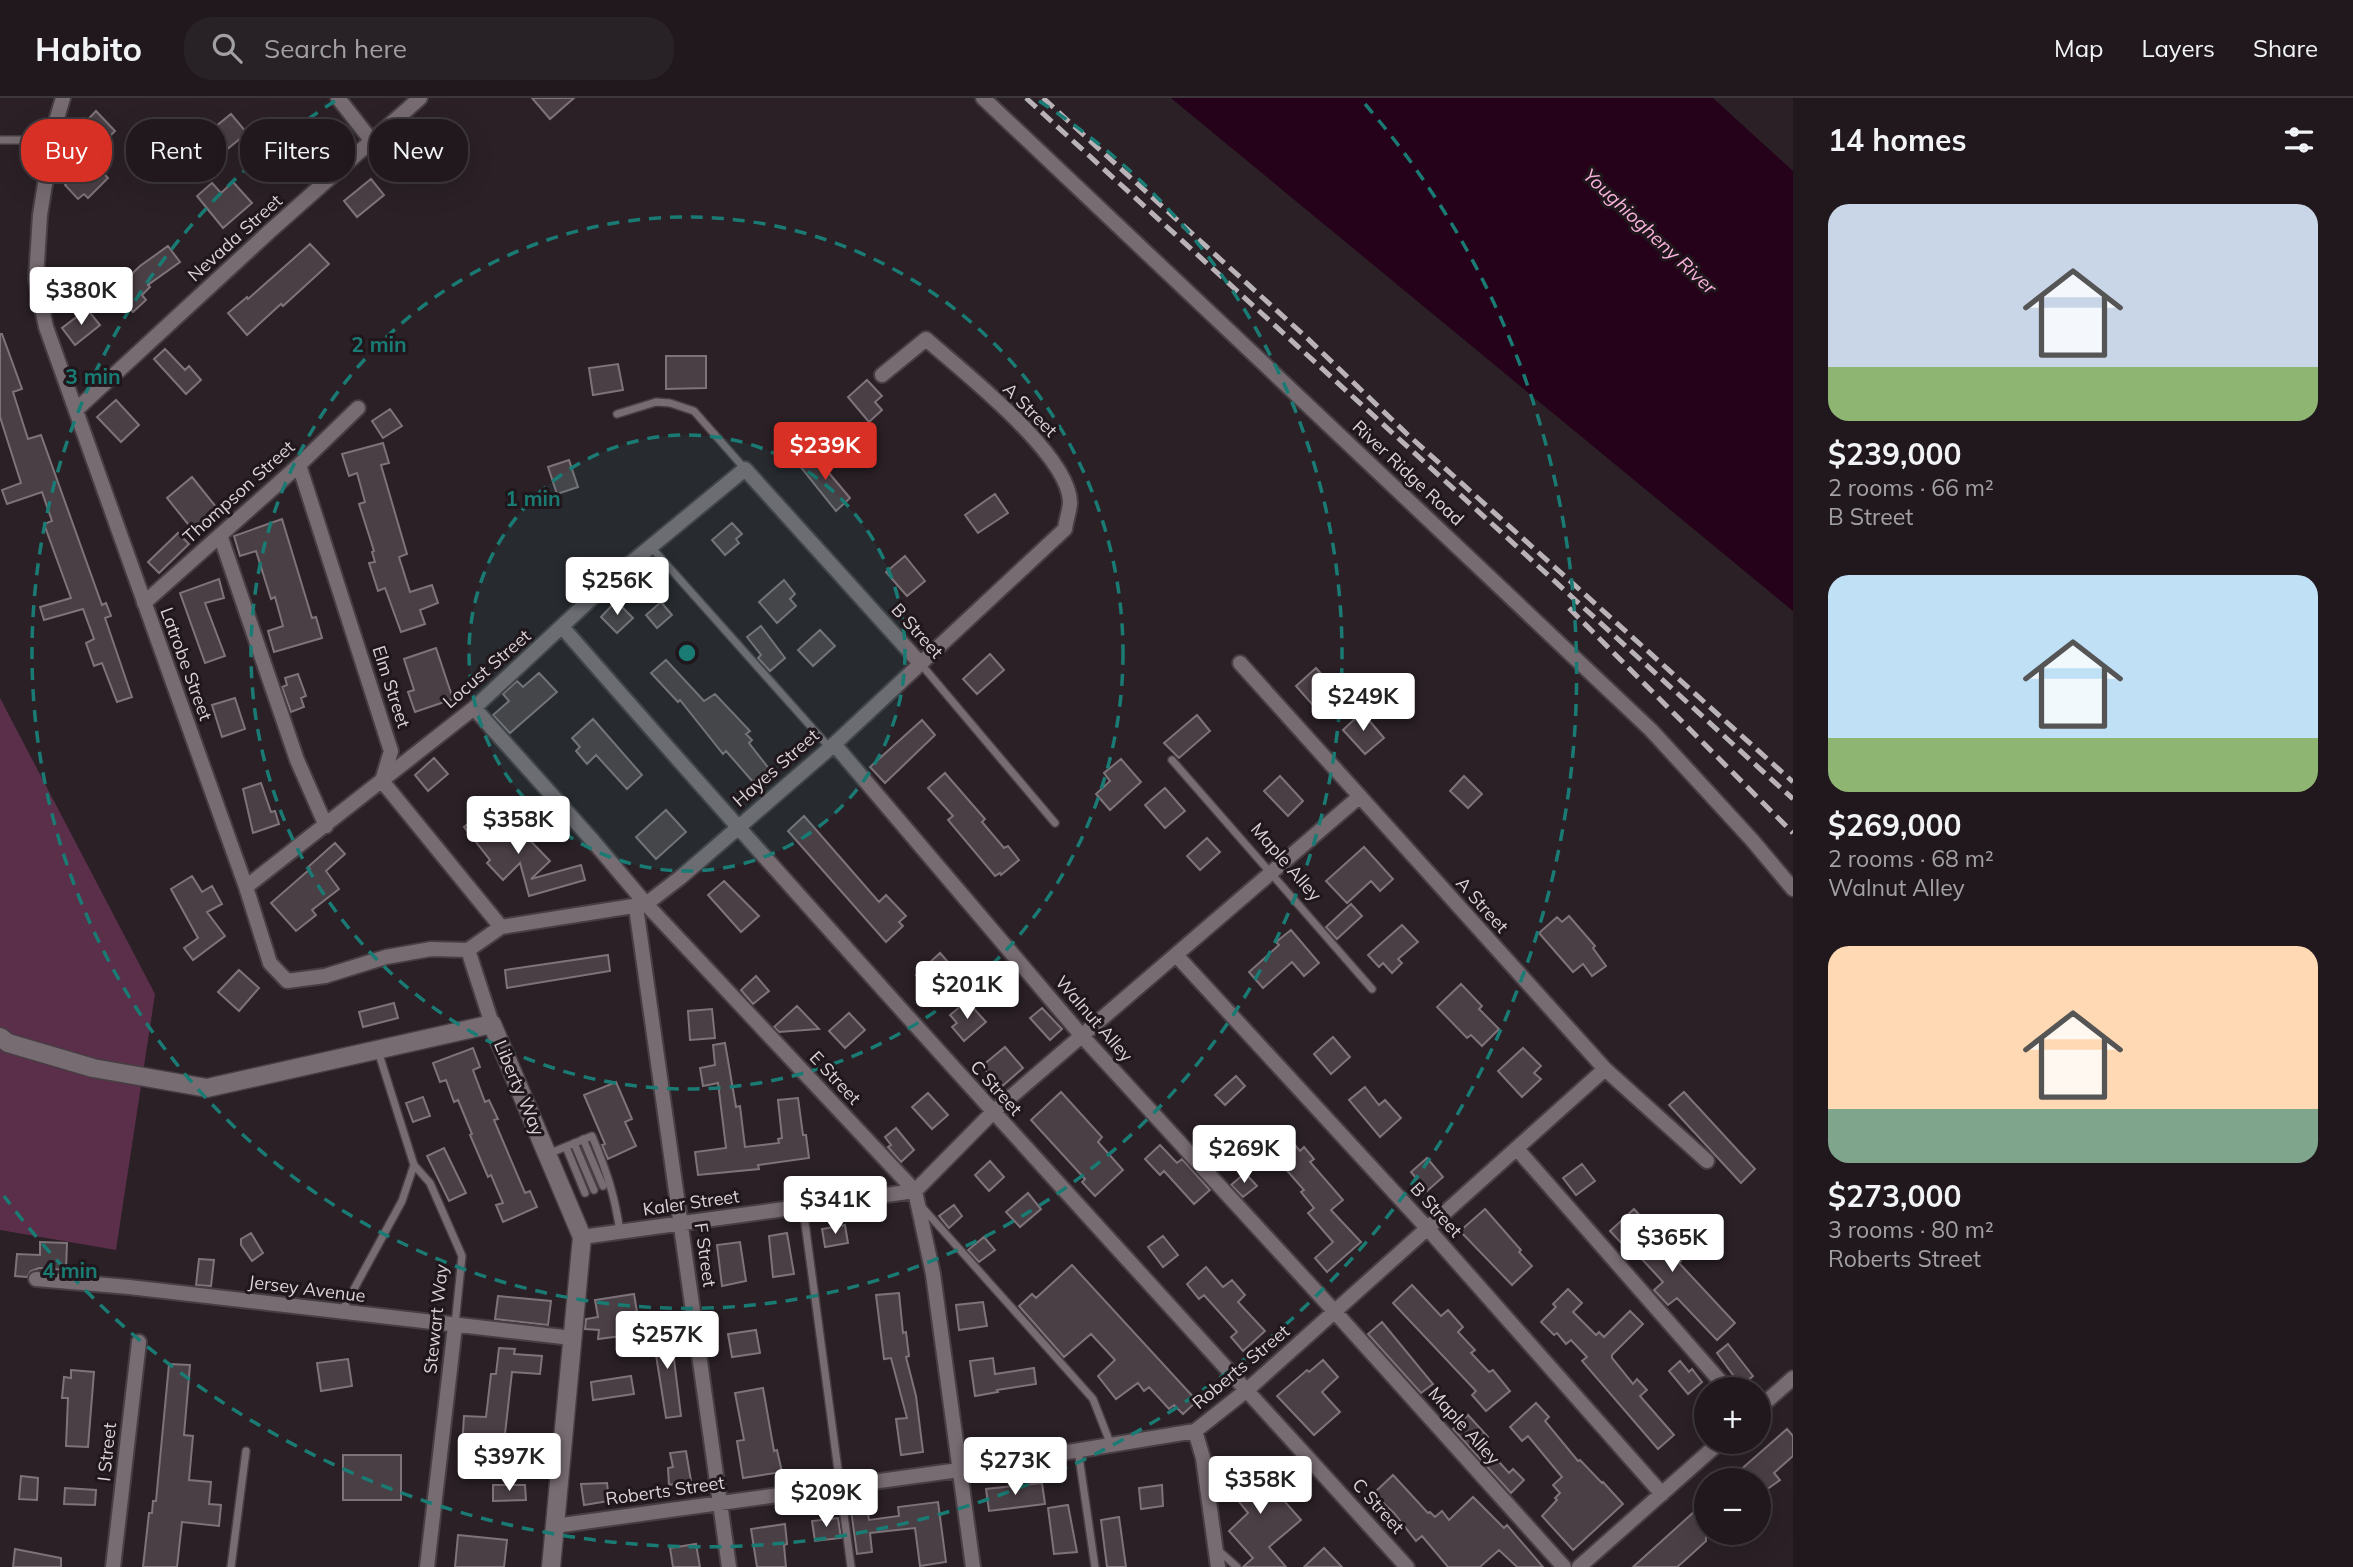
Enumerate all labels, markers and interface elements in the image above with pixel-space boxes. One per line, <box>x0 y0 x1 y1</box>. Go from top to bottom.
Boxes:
search box <box>184 17 674 80</box>
text: Habito <box>35 28 142 69</box>
icon: search <box>208 29 246 67</box>
text: Search here <box>264 32 407 65</box>
text: Map <box>2054 33 2103 63</box>
text: Layers <box>2141 33 2215 63</box>
text: Share <box>2253 33 2318 63</box>
chip: Buy <box>21 119 112 182</box>
chip: Rent <box>126 119 226 182</box>
chip: Filters <box>240 119 355 182</box>
chip: New <box>369 119 468 182</box>
text: 14 homes <box>1828 121 1967 159</box>
icon: filters <box>2280 121 2318 159</box>
water label: Youghiogheny River <box>1578 163 1722 300</box>
street label: Nevada Street <box>183 189 287 286</box>
icon: home <box>2010 250 2136 376</box>
pin: $380K <box>32 268 130 327</box>
text: $380K <box>46 275 116 304</box>
text: 2 min <box>351 331 407 357</box>
text: 3 min <box>65 363 121 389</box>
street label: A Street <box>998 378 1062 442</box>
street label: River Ridge Road <box>1348 415 1469 530</box>
pin: $239K <box>776 422 874 482</box>
text: $239K <box>790 430 860 459</box>
street label: Thompson Street <box>178 435 299 548</box>
text: $239,000 <box>1828 435 1961 473</box>
text: 2 rooms · 66 m² <box>1828 473 1994 502</box>
text: 1 min <box>505 485 561 511</box>
text: B Street <box>1828 502 1913 531</box>
pin: $256K <box>568 558 666 617</box>
text: $256K <box>582 565 652 594</box>
street label: B Street <box>887 598 948 663</box>
street label: Latrobe Street <box>155 604 218 724</box>
icon: home <box>2010 621 2136 747</box>
street label: Locust Street <box>438 624 535 713</box>
centre of rings <box>675 641 699 665</box>
street label: Elm Street <box>367 643 416 731</box>
pin: $249K <box>1314 674 1412 733</box>
text: $249K <box>1328 681 1398 710</box>
street label: Hayes Street <box>728 724 824 811</box>
pin: $358K <box>469 796 567 856</box>
text: $358K <box>483 804 553 833</box>
text: $269,000 <box>1828 806 1961 844</box>
street label: Maple Alley <box>1246 818 1327 906</box>
text: 2 rooms · 68 m² <box>1828 844 1994 873</box>
street label: A Street <box>1451 872 1514 938</box>
text: Walnut Alley <box>1828 873 1965 902</box>
pin: $201K <box>918 962 1016 1021</box>
text: $201K <box>932 969 1002 998</box>
street label: Walnut Alley <box>1051 971 1138 1067</box>
icon: home <box>2010 992 2136 1118</box>
street label: Liberty Way <box>489 1037 550 1139</box>
street label: E Street <box>805 1046 866 1109</box>
street label: C Street <box>965 1055 1027 1120</box>
pin: $269K <box>1195 1126 1293 1185</box>
text: $269K <box>1209 1133 1279 1162</box>
pin: $341K <box>786 1176 884 1236</box>
street label: B Street <box>1406 1177 1467 1242</box>
text: $273,000 <box>1828 1177 1961 1215</box>
street label: Kaler Street <box>641 1184 741 1221</box>
text: $341K <box>800 1184 870 1213</box>
pin: $365K <box>1623 1214 1721 1274</box>
text: 3 rooms · 80 m² <box>1828 1215 1994 1244</box>
street label: F Street <box>690 1221 721 1289</box>
text: $365K <box>1637 1222 1707 1251</box>
text: Roberts Street <box>1828 1244 1981 1273</box>
text: 4 min <box>42 1257 98 1283</box>
street label: Stewart Way <box>418 1262 453 1375</box>
street label: Jersey Avenue <box>247 1270 367 1307</box>
pin: $257K <box>618 1312 716 1371</box>
text: $257K <box>632 1319 702 1348</box>
street label: Roberts Street <box>1187 1319 1294 1414</box>
map controls <box>1694 1377 1771 1545</box>
button: + <box>1694 1377 1771 1454</box>
street label: Maple Alley <box>1423 1382 1506 1470</box>
street label: I Street <box>92 1421 121 1483</box>
pin: $397K <box>460 1434 558 1493</box>
pin: $273K <box>966 1438 1064 1497</box>
text: $397K <box>474 1441 544 1470</box>
text: $273K <box>980 1445 1050 1474</box>
pin: $358K <box>1211 1456 1309 1516</box>
text: $358K <box>1225 1464 1295 1493</box>
button: − <box>1694 1468 1771 1545</box>
pin: $209K <box>777 1470 875 1529</box>
street label: Roberts Street <box>604 1471 726 1510</box>
street label: C Street <box>1347 1473 1409 1538</box>
text: $209K <box>791 1477 861 1506</box>

